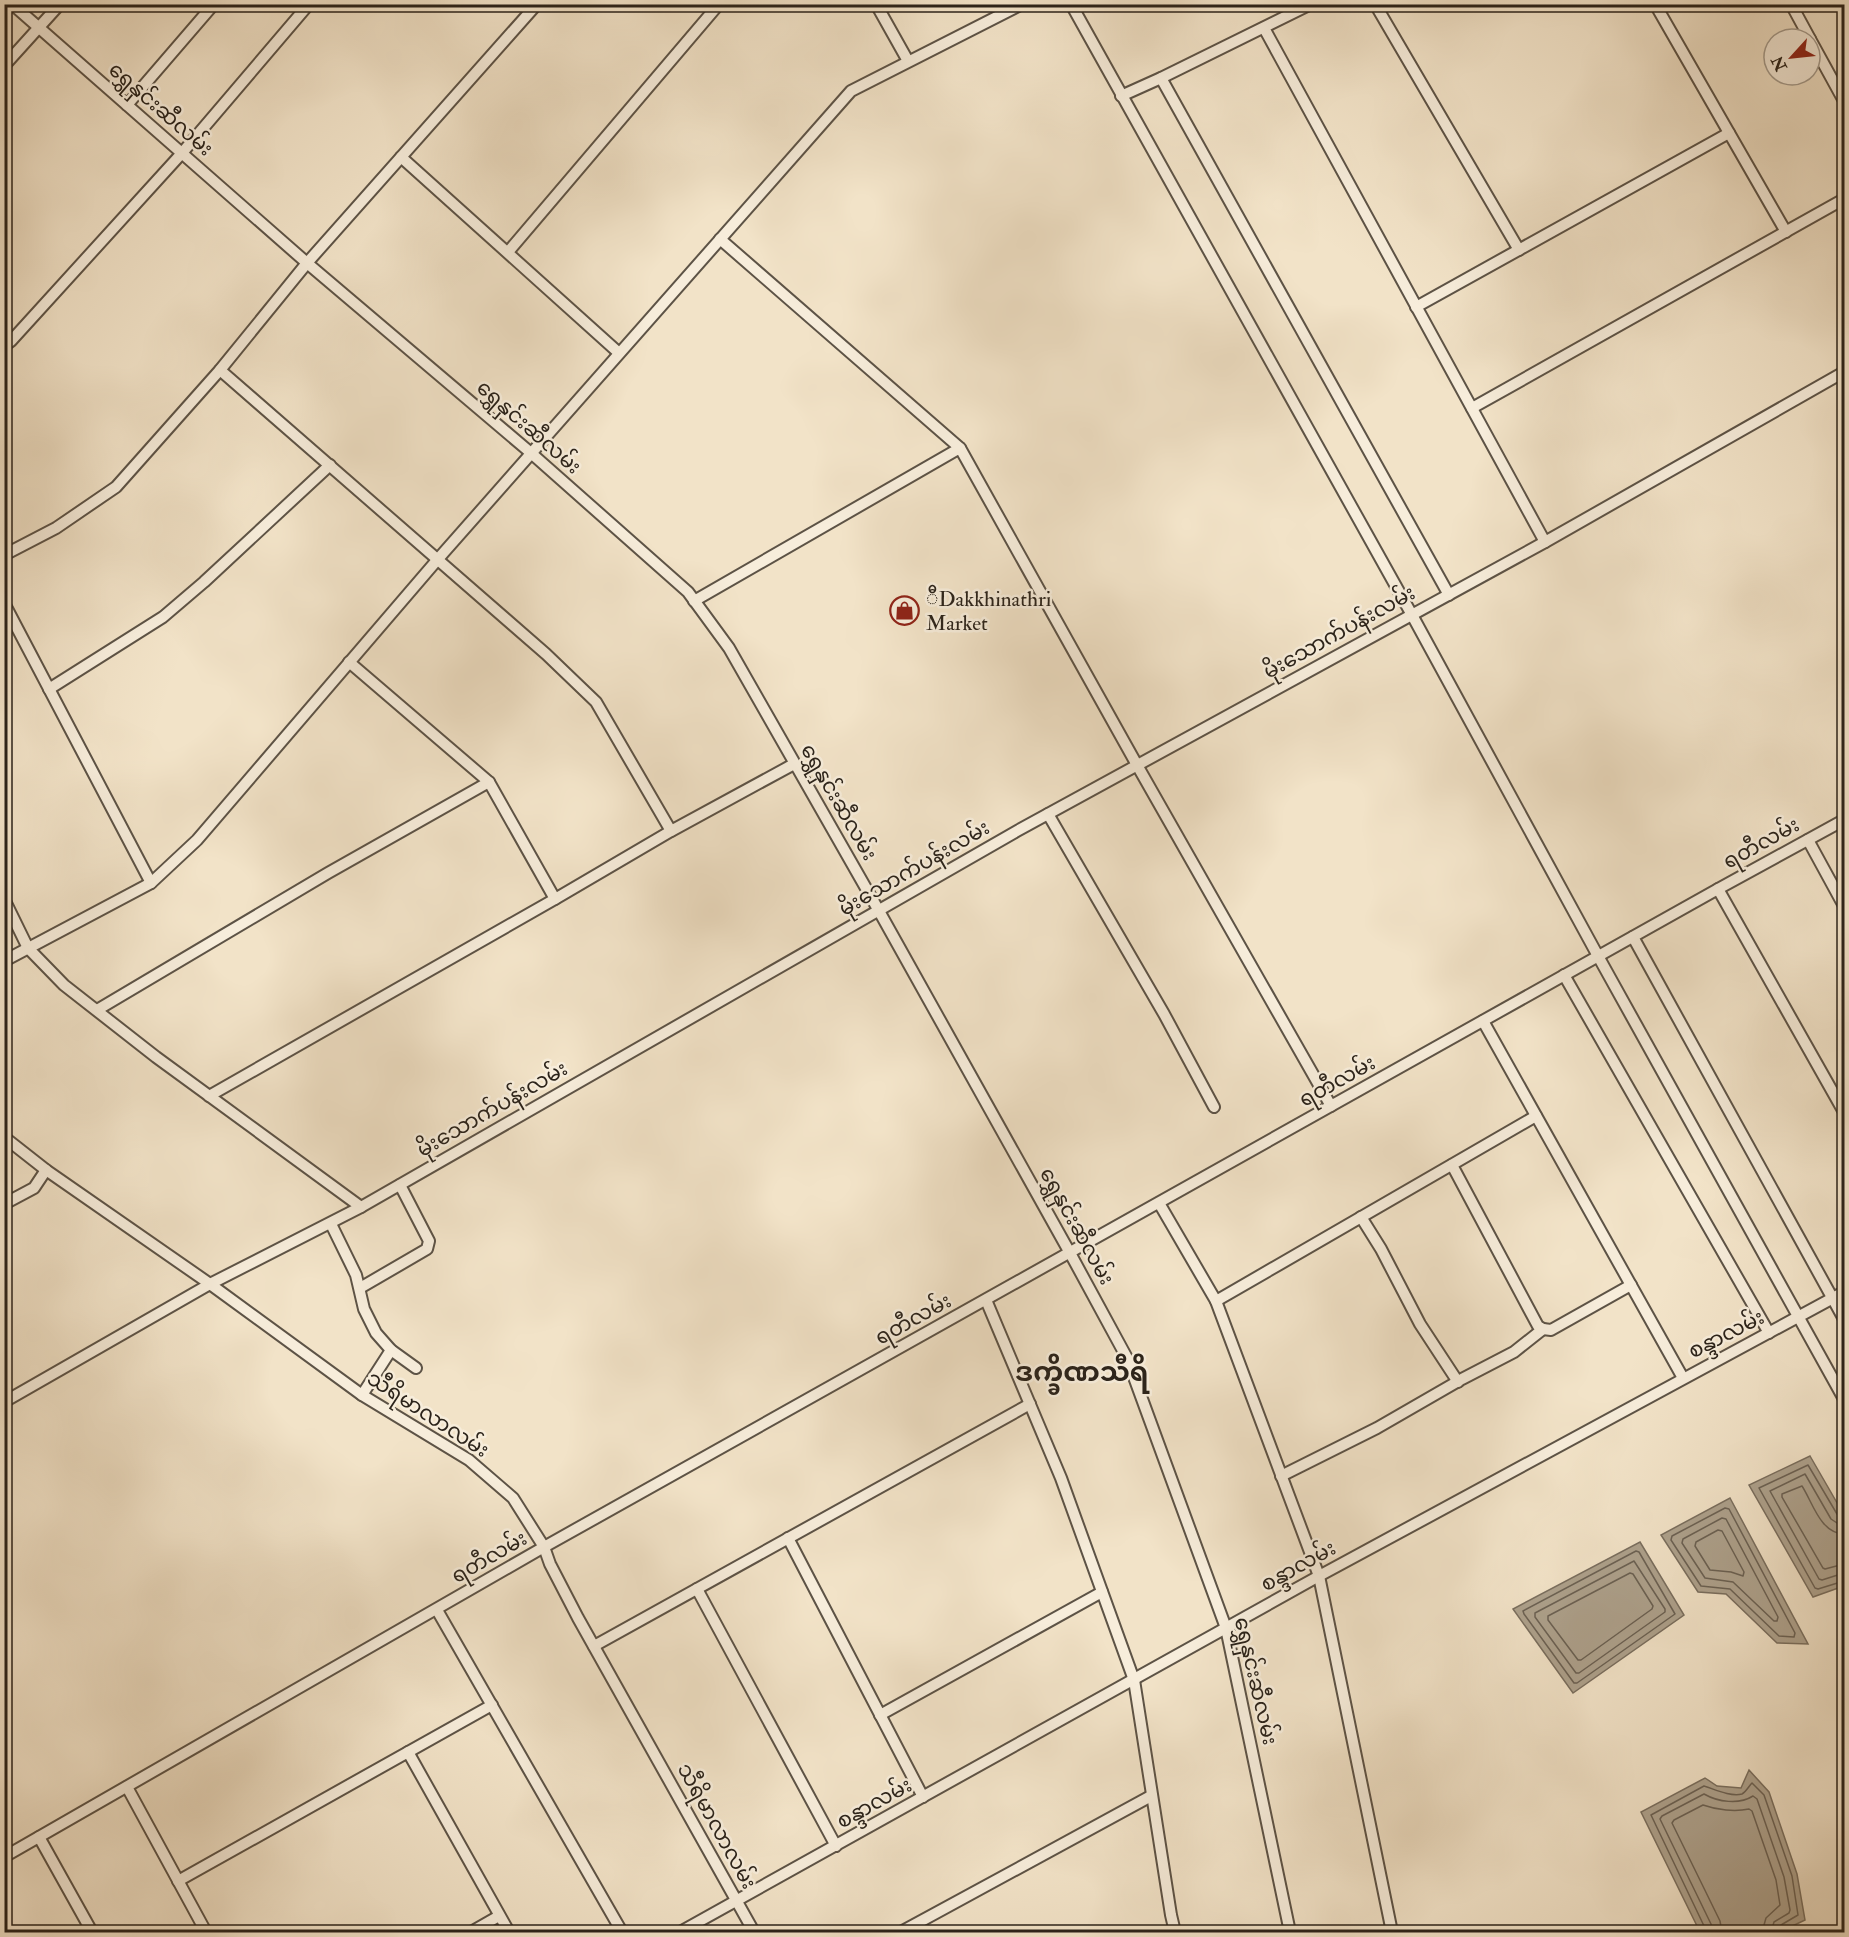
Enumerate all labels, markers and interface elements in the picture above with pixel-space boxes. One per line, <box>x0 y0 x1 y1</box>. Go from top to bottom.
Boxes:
north arrow <box>1762 27 1822 87</box>
text: N <box>1767 52 1792 75</box>
street label: ရွှေနှင်းဆီလမ်း <box>101 54 221 165</box>
street label: ရွှေနှင်းဆီလမ်း <box>469 372 589 483</box>
street label: မိုးသောက်ပန်းလမ်း <box>1257 577 1422 688</box>
place label: ီDakkhinathri Market <box>926 584 1052 637</box>
shop icon: ီDakkhinathri Market <box>889 595 921 627</box>
street label: ရွှေနှင်းဆီလမ်း <box>792 738 885 867</box>
street label: ရတီလမ်း <box>1717 809 1806 878</box>
street label: မိုးသောက်ပန်းလမ်း <box>832 812 996 925</box>
street label: ရတီလမ်း <box>1293 1047 1382 1116</box>
street label: မိုးသောက်ပန်းလမ်း <box>410 1053 574 1166</box>
street label: ရွှေနှင်းဆီလမ်း <box>1031 1161 1123 1291</box>
street label: ရတီလမ်း <box>869 1285 958 1354</box>
street label: စန္ဒာလမ်း <box>1682 1301 1770 1368</box>
district label: ဒက္ခိဏသီရိ <box>1015 1353 1150 1395</box>
street label: သီရိမာလာလမ်း <box>360 1362 496 1466</box>
street label: ရတီလမ်း <box>445 1522 534 1593</box>
street label: စန္ဒာလမ်း <box>1254 1532 1342 1601</box>
street label: ရွှေနှင်းဆီလမ်း <box>1225 1614 1286 1748</box>
street label: သီရိမာလာလမ်း <box>668 1757 765 1896</box>
street label: စန္ဒာလမ်း <box>830 1769 918 1838</box>

